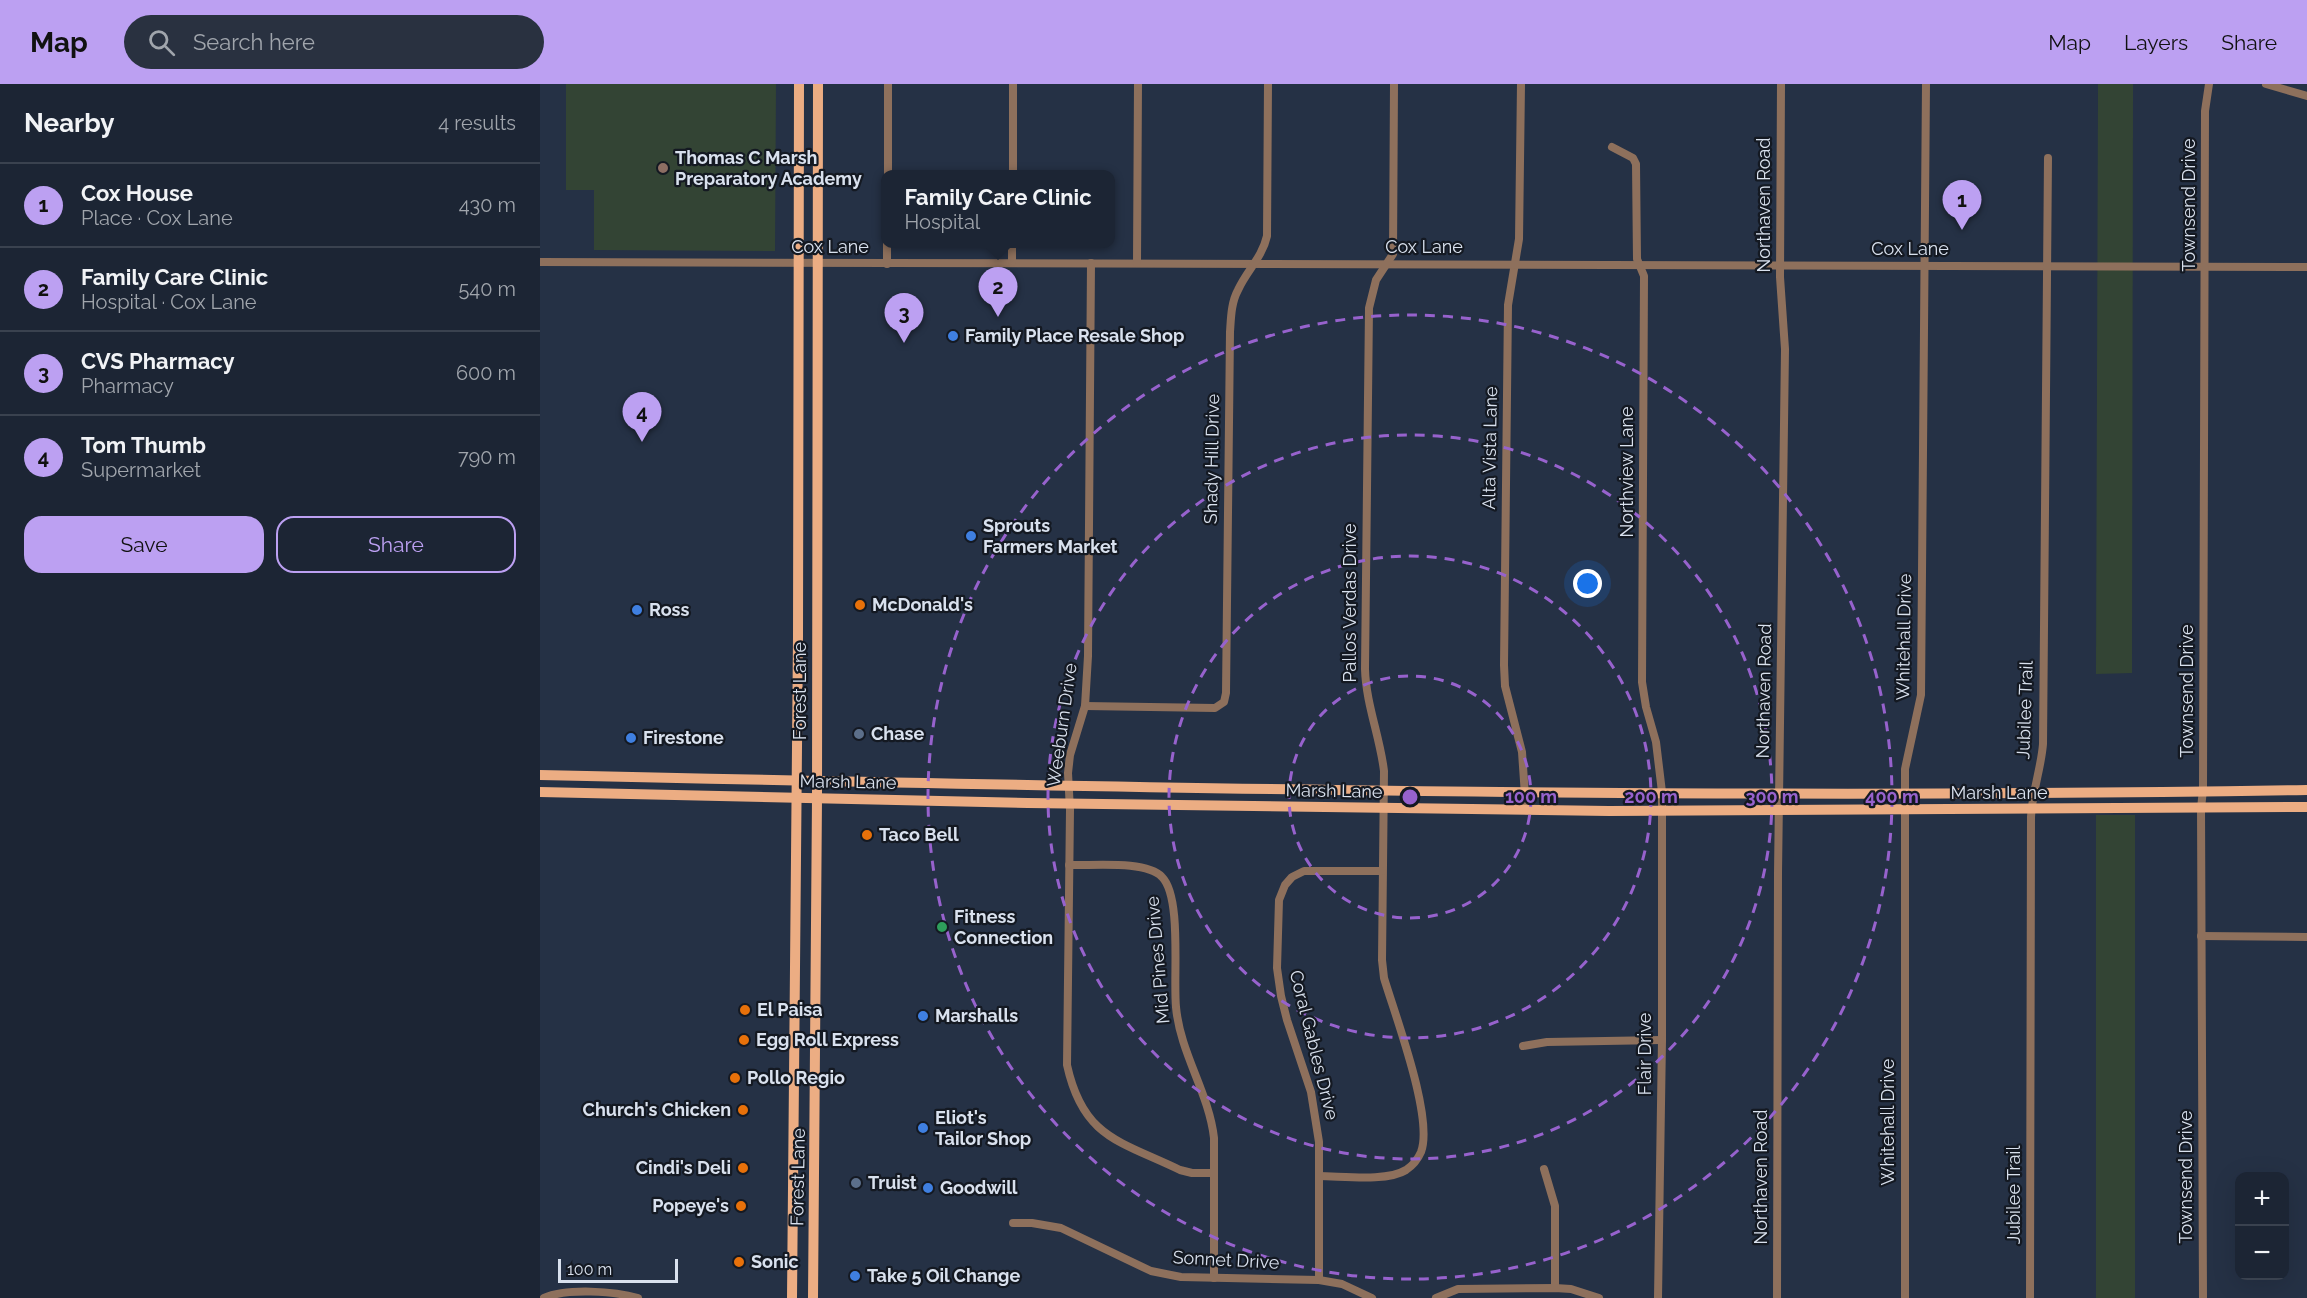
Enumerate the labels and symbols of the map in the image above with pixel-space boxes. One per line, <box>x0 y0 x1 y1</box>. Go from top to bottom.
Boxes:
street label: Northaven Road <box>1753 138 1774 272</box>
street label: Townsend Drive <box>2178 138 2199 271</box>
place label: Thomas C Marsh Preparatory Academy <box>675 147 862 189</box>
marker: Thomas C Marsh Preparatory Academy <box>656 161 670 175</box>
pin: 1 <box>1942 180 1982 230</box>
street label: Cox Lane <box>791 236 869 257</box>
street label: Cox Lane <box>1385 236 1463 257</box>
street label: Cox Lane <box>1871 238 1949 259</box>
pin: 2 <box>978 268 1018 317</box>
pin: 3 <box>884 294 924 343</box>
place label: Family Place Resale Shop <box>965 325 1184 346</box>
marker: Family Place Resale Shop <box>946 329 960 343</box>
street label: Alta Vista Lane <box>1478 386 1501 510</box>
pin: 4 <box>622 392 662 442</box>
street label: Shady Hill Drive <box>1200 393 1223 524</box>
street label: Northview Lane <box>1616 406 1637 538</box>
place label: Sprouts Farmers Market <box>983 515 1118 557</box>
street label: Pallos Verdas Drive <box>1339 523 1360 682</box>
marker: Sprouts Farmers Market <box>964 529 978 543</box>
your location <box>1573 569 1602 598</box>
street label: Whitehall Drive <box>1892 573 1915 701</box>
place label: McDonald's <box>872 594 973 615</box>
marker: McDonald's <box>853 598 867 612</box>
place label: Ross <box>649 599 689 620</box>
marker: Ross <box>630 603 644 617</box>
street label: Northaven Road <box>1752 623 1775 759</box>
street label: Townsend Drive <box>2176 624 2197 757</box>
street label: Forest Lane <box>789 642 810 740</box>
street label: Jubilee Trail <box>2012 660 2037 760</box>
street label: Weeburn Drive <box>1042 661 1081 788</box>
place label: Chase <box>871 723 924 744</box>
place label: Firestone <box>643 727 724 748</box>
marker: Chase <box>852 727 866 741</box>
marker: Firestone <box>624 731 638 745</box>
street label: Marsh Lane <box>799 770 897 793</box>
street label: Marsh Lane <box>1285 779 1383 802</box>
street label: Marsh Lane <box>1951 782 2048 803</box>
text: 100 m <box>1505 786 1557 807</box>
text: 200 m <box>1624 786 1678 807</box>
text: 300 m <box>1745 786 1799 807</box>
text: 400 m <box>1865 786 1919 807</box>
centre of rings <box>1400 787 1420 807</box>
place label: Taco Bell <box>879 824 959 845</box>
marker: Taco Bell <box>860 828 874 842</box>
street label: Mid Pines Drive <box>1141 895 1174 1025</box>
place label: Fitness Connection <box>954 906 1053 948</box>
marker: Fitness Connection <box>935 920 949 934</box>
street label: Coral Gables Drive <box>1286 968 1343 1122</box>
place label: El Paisa <box>757 999 823 1020</box>
marker: El Paisa <box>738 1003 752 1017</box>
place label: Marshalls <box>935 1005 1018 1026</box>
marker: Marshalls <box>916 1009 930 1023</box>
street label: Flair Drive <box>1634 1012 1655 1095</box>
place label: Egg Roll Express <box>756 1029 899 1050</box>
marker: Egg Roll Express <box>737 1033 751 1047</box>
street label: Whitehall Drive <box>1877 1058 1898 1185</box>
place label: Pollo Regio <box>747 1067 845 1088</box>
marker: Pollo Regio <box>728 1071 742 1085</box>
place label: Church's Chicken <box>583 1099 731 1120</box>
marker: Church's Chicken <box>736 1103 750 1117</box>
place label: Eliot's Tailor Shop <box>935 1107 1031 1149</box>
street label: Northaven Road <box>1750 1110 1771 1244</box>
street label: Townsend Drive <box>2175 1110 2196 1243</box>
marker: Eliot's Tailor Shop <box>916 1121 930 1135</box>
street label: Forest Lane <box>786 1127 809 1226</box>
street label: Jubilee Trail <box>2003 1146 2024 1244</box>
place label: Cindi's Deli <box>636 1157 731 1178</box>
marker: Cindi's Deli <box>736 1161 750 1175</box>
place label: Truist <box>868 1172 917 1193</box>
marker: Truist <box>849 1176 863 1190</box>
place label: Goodwill <box>940 1177 1018 1198</box>
marker: Goodwill <box>921 1181 935 1195</box>
place label: Popeye's <box>652 1195 729 1216</box>
marker: Popeye's <box>734 1199 748 1213</box>
street label: Sonnet Drive <box>1172 1246 1280 1273</box>
place label: Sonic <box>751 1251 799 1272</box>
marker: Sonic <box>732 1255 746 1269</box>
scale bar <box>558 1256 678 1284</box>
place label: Take 5 Oil Change <box>867 1265 1020 1286</box>
marker: Take 5 Oil Change <box>848 1269 862 1283</box>

